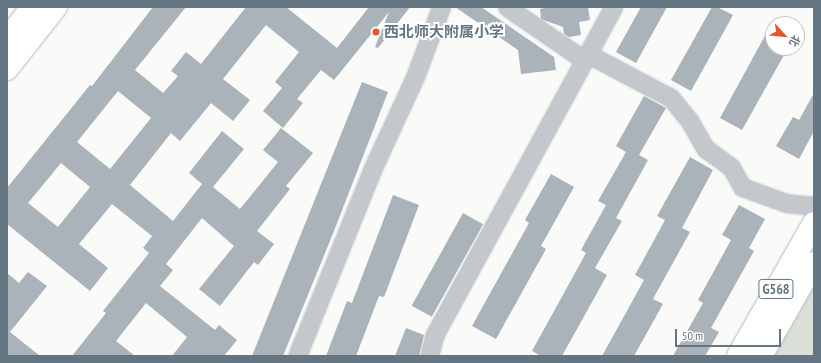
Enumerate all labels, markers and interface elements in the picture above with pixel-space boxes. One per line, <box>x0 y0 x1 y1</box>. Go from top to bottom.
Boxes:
north arrow <box>765 16 805 56</box>
place label: 西北师大附属小学 <box>384 23 504 41</box>
marker: 西北师大附属小学 <box>371 27 381 37</box>
text: 北 <box>786 33 804 49</box>
road number: G568 <box>758 277 794 301</box>
scale bar <box>677 321 783 347</box>
text: 50 m <box>682 328 703 343</box>

